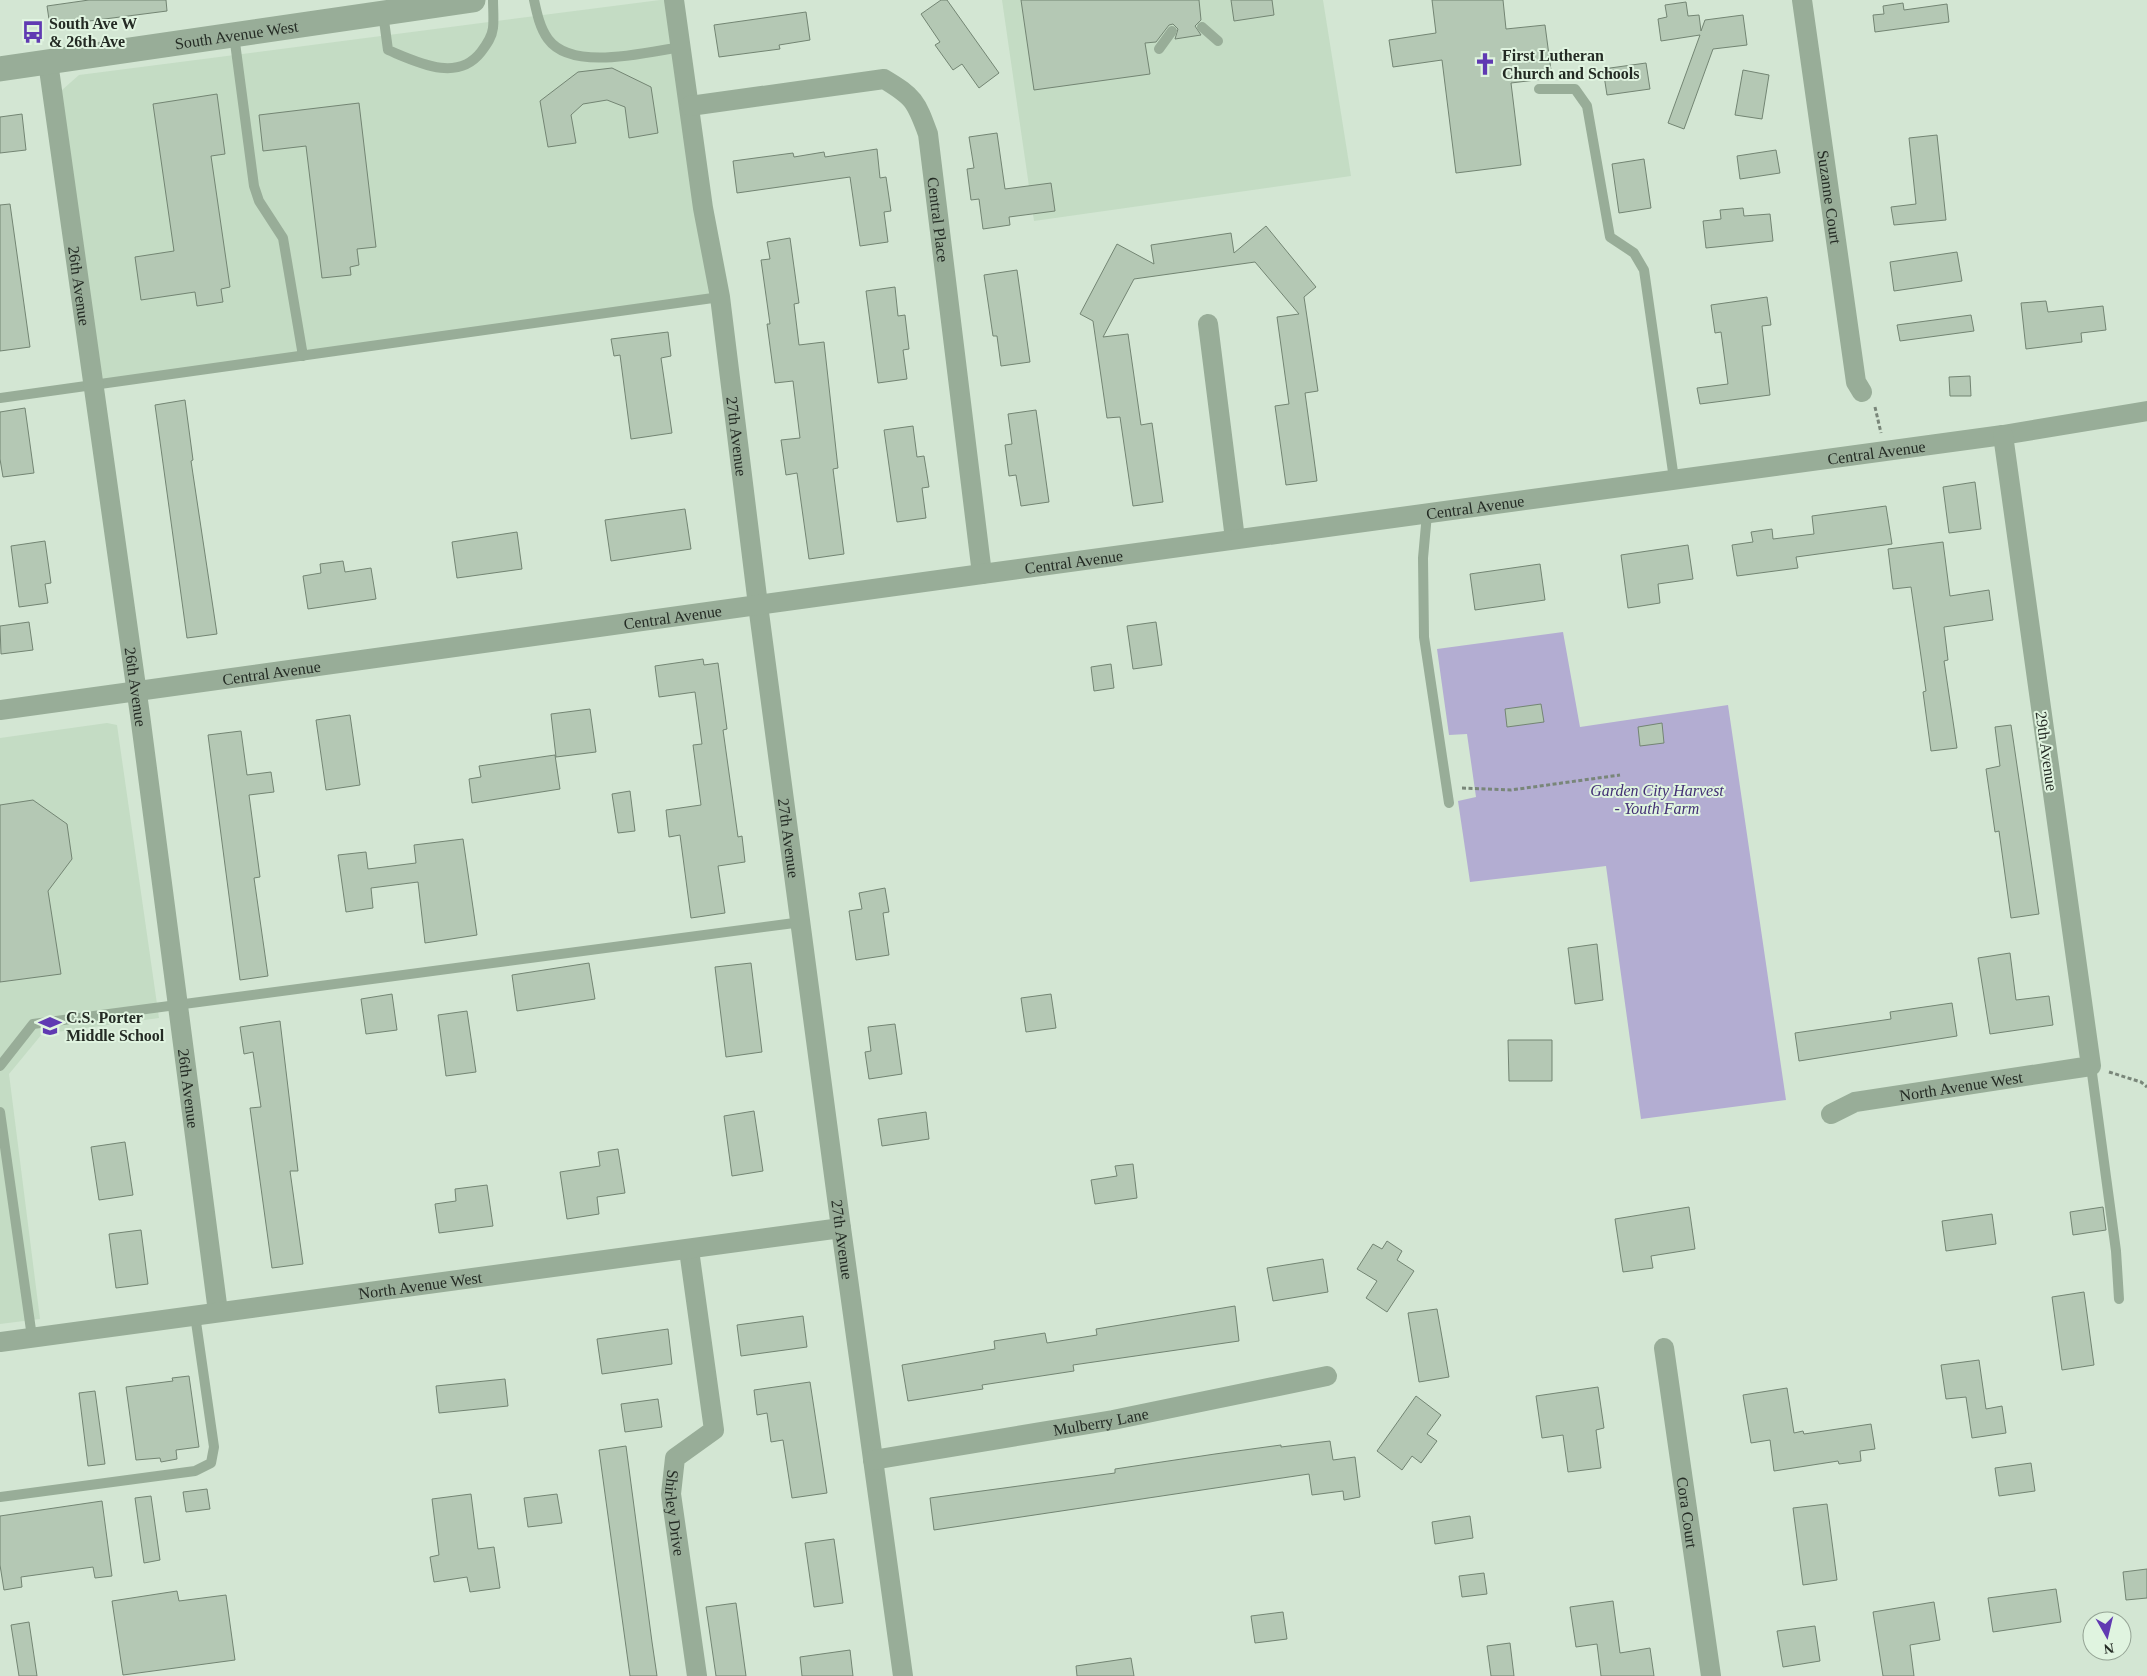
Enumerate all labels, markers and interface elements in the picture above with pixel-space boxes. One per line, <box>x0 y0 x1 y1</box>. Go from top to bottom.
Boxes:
place label: South Ave W & 26th Ave <box>49 15 137 50</box>
street label: South Avenue West <box>174 18 300 52</box>
bus stop icon: South Ave W & 26th Ave <box>20 19 46 45</box>
place label: First Lutheran Church and Schools <box>1502 47 1640 82</box>
church icon: First Lutheran Church and Schools <box>1472 51 1498 77</box>
street label: Suzanne Court <box>1814 149 1844 246</box>
street label: Central Place <box>924 176 952 263</box>
street label: 26th Avenue <box>65 245 93 327</box>
street label: 27th Avenue <box>723 396 750 477</box>
street label: Central Avenue <box>1826 438 1927 468</box>
street label: Central Avenue <box>1425 492 1525 522</box>
street label: Central Avenue <box>1024 547 1124 577</box>
street label: Central Avenue <box>623 602 723 633</box>
street label: 26th Avenue <box>122 646 149 728</box>
street label: Central Avenue <box>221 658 322 688</box>
street label: 29th Avenue <box>2033 710 2060 792</box>
park label: Garden City Harvest - Youth Farm <box>1590 782 1724 817</box>
street label: 27th Avenue <box>775 797 802 879</box>
place label: C.S. Porter Middle School <box>66 1009 165 1044</box>
school or university icon: C.S. Porter Middle School <box>37 1013 63 1039</box>
street label: 26th Avenue <box>175 1048 202 1129</box>
street label: North Avenue West <box>1898 1068 2024 1104</box>
street label: 27th Avenue <box>828 1199 856 1280</box>
street label: North Avenue West <box>357 1269 484 1302</box>
street label: Mulberry Lane <box>1052 1405 1150 1439</box>
street label: Shirley Drive <box>662 1469 688 1557</box>
street label: Cora Court <box>1674 1476 1701 1550</box>
north arrow <box>2082 1611 2132 1661</box>
text: N <box>2103 1640 2115 1657</box>

